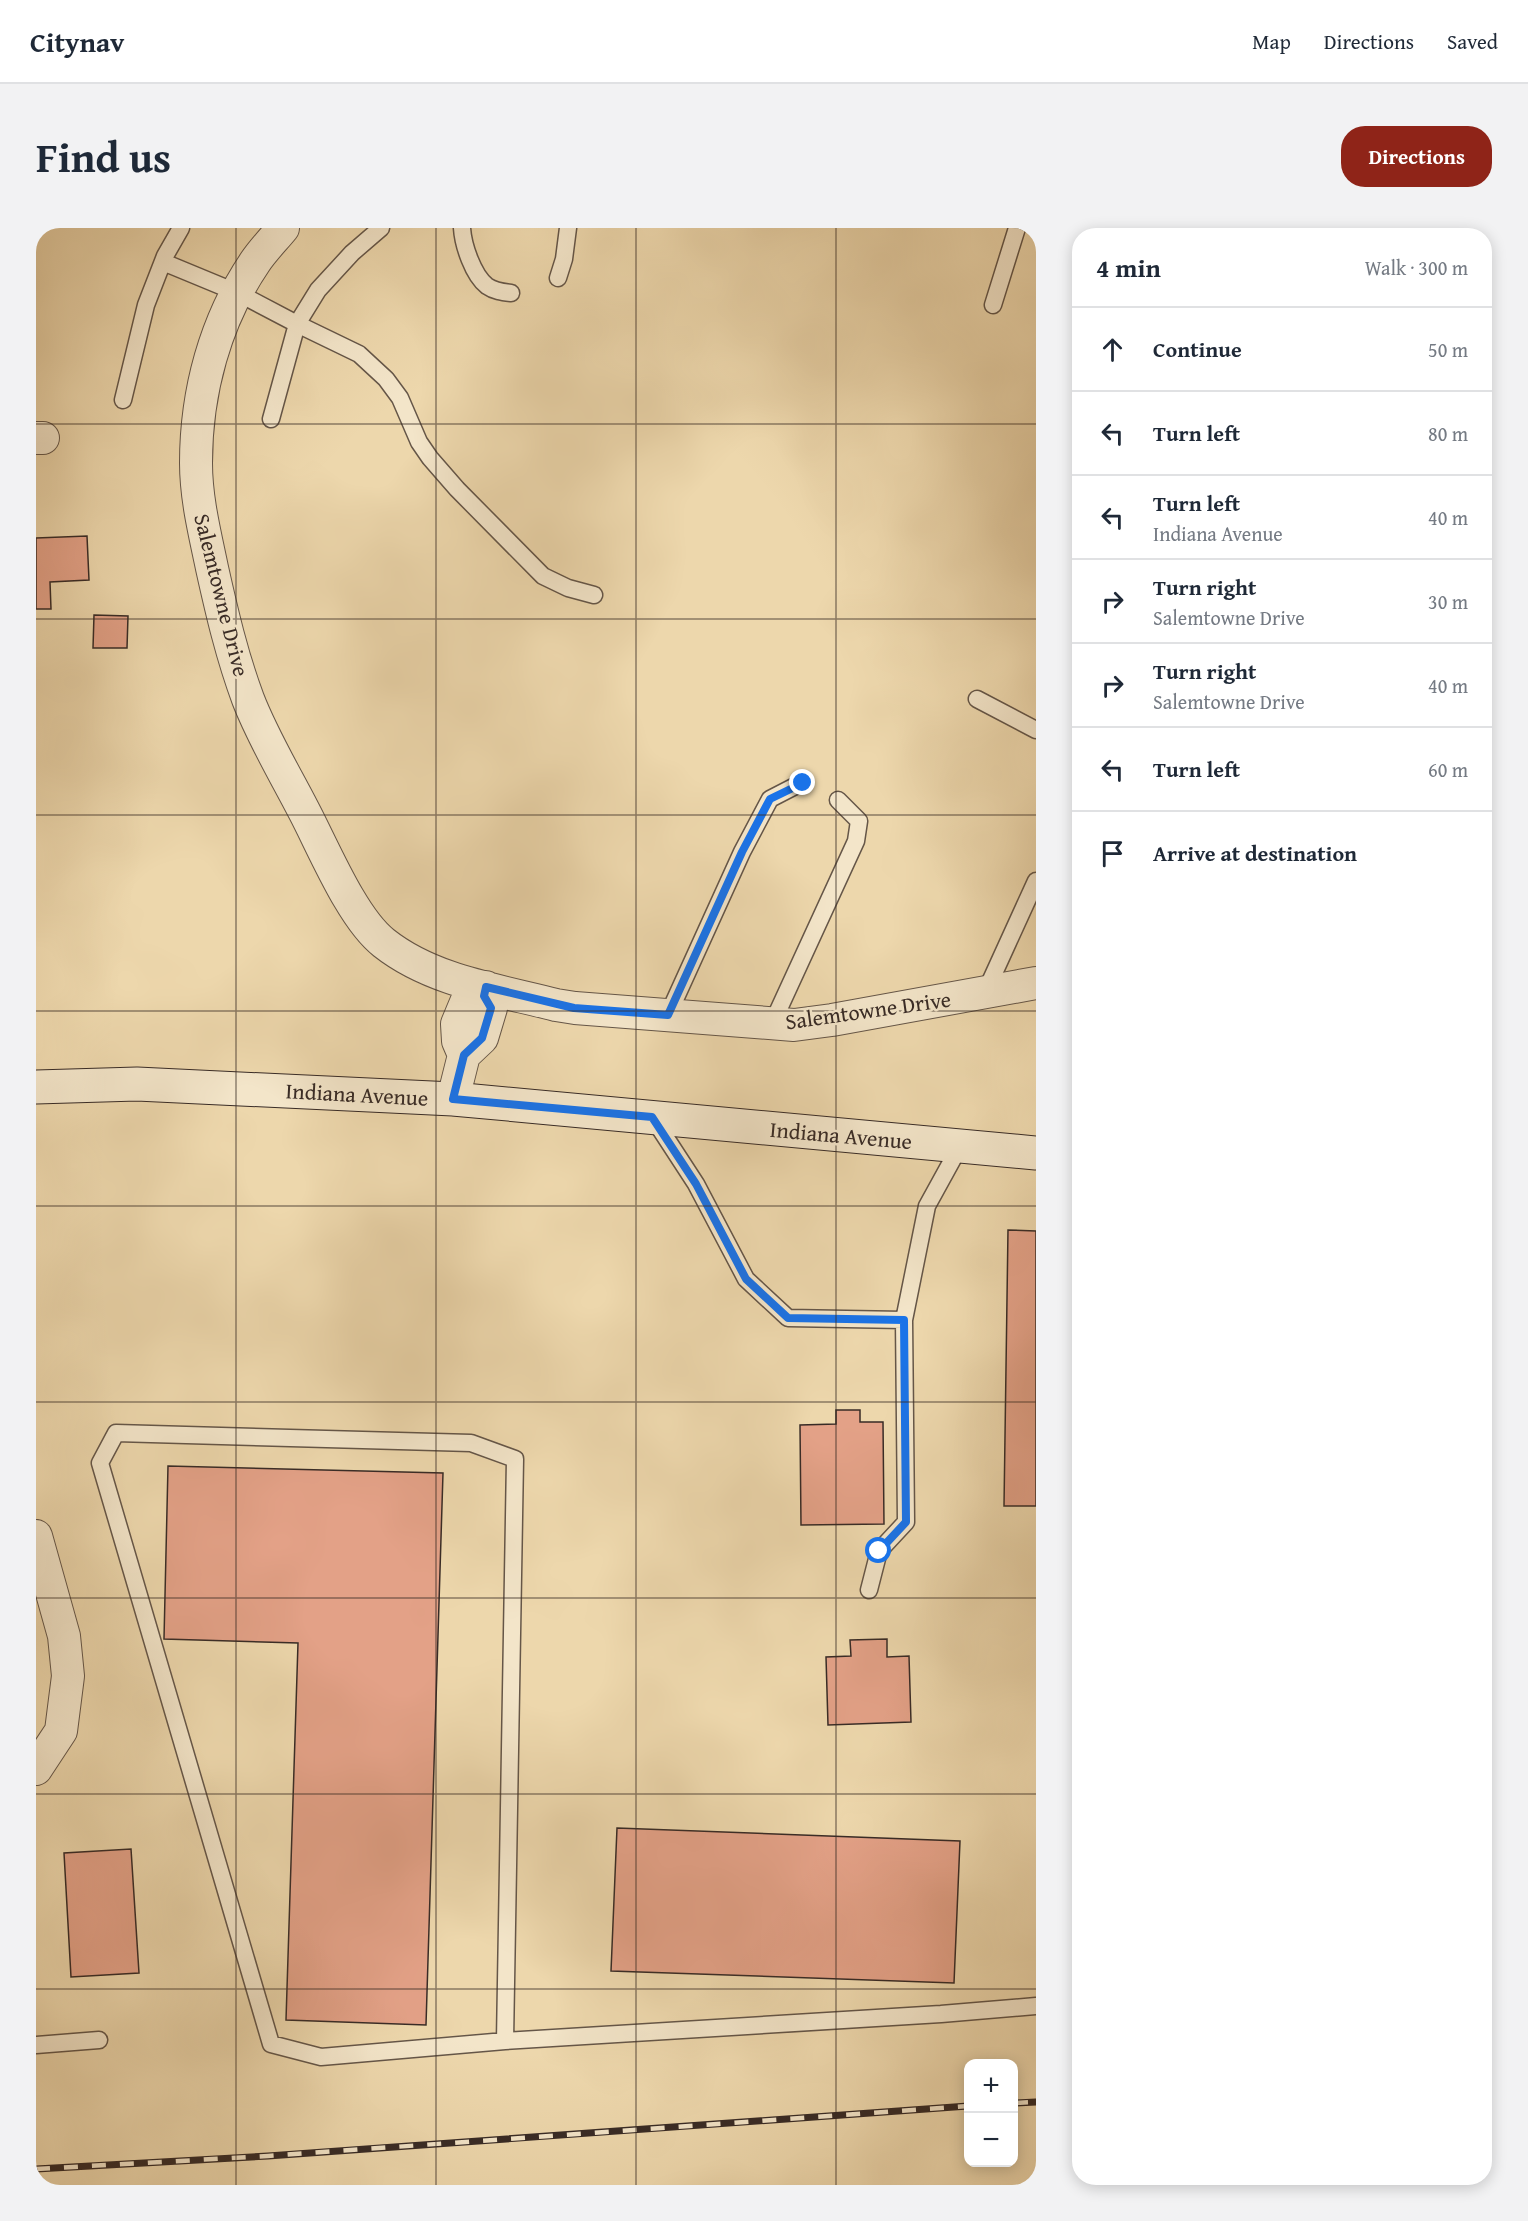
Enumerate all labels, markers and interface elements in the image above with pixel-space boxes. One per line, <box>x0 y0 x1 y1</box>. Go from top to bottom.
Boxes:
text: Citynav <box>30 21 124 62</box>
text: Map <box>1252 26 1291 57</box>
text: Directions <box>1324 26 1414 57</box>
text: Saved <box>1447 26 1498 57</box>
text: Find us <box>36 126 171 187</box>
button: Directions <box>1341 126 1492 187</box>
text: 4 min <box>1096 248 1161 287</box>
text: Walk · 300 m <box>1365 253 1468 282</box>
icon: ahead <box>1096 333 1129 366</box>
text: Continue <box>1153 333 1242 365</box>
text: 50 m <box>1428 335 1468 364</box>
icon: left <box>1096 417 1129 450</box>
text: Turn left <box>1153 417 1240 449</box>
text: 80 m <box>1428 419 1468 448</box>
text: Turn left <box>1153 487 1240 519</box>
icon: left <box>1096 501 1129 534</box>
text: 40 m <box>1428 503 1468 532</box>
street label: Salemtowne Drive <box>186 510 258 680</box>
text: Indiana Avenue <box>1153 519 1283 548</box>
text: Turn right <box>1153 571 1256 603</box>
icon: right <box>1096 585 1129 618</box>
text: 30 m <box>1428 587 1468 616</box>
text: Salemtowne Drive <box>1153 603 1305 632</box>
text: Turn right <box>1153 655 1256 687</box>
icon: right <box>1096 669 1129 702</box>
text: 40 m <box>1428 671 1468 700</box>
text: Salemtowne Drive <box>1153 687 1305 716</box>
icon: left <box>1096 753 1129 786</box>
text: Turn left <box>1153 753 1240 785</box>
text: 60 m <box>1428 755 1468 784</box>
route end <box>789 769 815 795</box>
icon: arrive <box>1096 837 1129 870</box>
text: Arrive at destination <box>1153 837 1357 869</box>
street label: Salemtowne Drive <box>783 983 953 1037</box>
street label: Indiana Avenue <box>285 1074 429 1114</box>
street label: Indiana Avenue <box>769 1113 913 1157</box>
route start <box>865 1537 891 1563</box>
map controls <box>964 2059 1018 2167</box>
button: + <box>964 2059 1018 2113</box>
button: − <box>964 2113 1018 2167</box>

